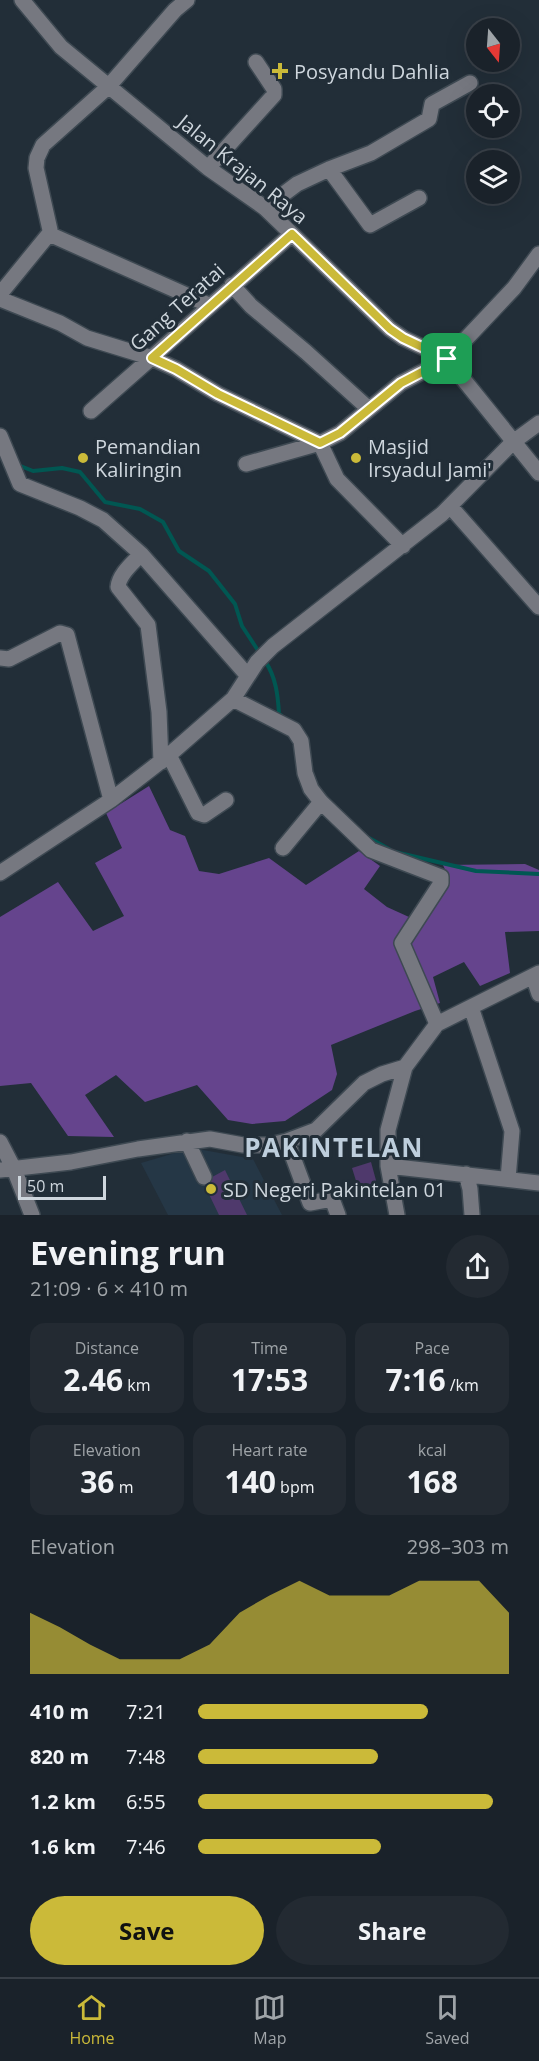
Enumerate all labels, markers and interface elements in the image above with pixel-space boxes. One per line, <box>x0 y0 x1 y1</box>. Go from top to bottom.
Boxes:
north arrow <box>466 18 520 72</box>
map controls <box>466 18 520 204</box>
place label: Posyandu Dahlia <box>294 58 450 85</box>
marker: Posyandu Dahlia <box>271 62 289 80</box>
button: locate <box>466 84 520 138</box>
street label: Jalan Krajan Raya <box>171 107 314 230</box>
button: layers <box>466 150 520 204</box>
street label: Gang Teratai <box>124 257 230 357</box>
pin <box>421 333 472 384</box>
icon: arrive <box>430 342 463 375</box>
place label: Pemandian Kaliringin <box>95 433 201 483</box>
place label: Masjid Irsyadul Jami' <box>368 433 492 483</box>
marker: Pemandian Kaliringin <box>76 451 90 465</box>
marker: Masjid Irsyadul Jami' <box>349 451 363 465</box>
district label: PAKINTELAN <box>244 1129 424 1165</box>
scale bar <box>18 1173 106 1200</box>
text: 50 m <box>27 1175 64 1197</box>
place label: SD Negeri Pakintelan 01 <box>223 1176 446 1203</box>
marker: SD Negeri Pakintelan 01 <box>204 1182 218 1196</box>
text: Evening run <box>30 1230 226 1275</box>
button: share <box>446 1235 509 1298</box>
text: 21:09 · 6 × 410 m <box>30 1275 188 1302</box>
text: Distance <box>75 1337 139 1359</box>
text: Time <box>251 1337 288 1359</box>
text: Pace <box>415 1337 450 1359</box>
text: 2.46 <box>63 1359 123 1400</box>
text: 17:53 <box>231 1359 308 1400</box>
text: 7:16 <box>386 1359 446 1400</box>
text: km <box>123 1374 151 1396</box>
text: /km <box>446 1374 479 1396</box>
text: Elevation <box>73 1439 141 1461</box>
text: Heart rate <box>231 1439 308 1461</box>
text: kcal <box>418 1439 447 1461</box>
text: 36 <box>80 1461 115 1502</box>
text: 140 <box>224 1461 276 1502</box>
text: 168 <box>406 1461 458 1502</box>
text: m <box>115 1476 133 1498</box>
text: bpm <box>276 1476 315 1498</box>
text: Elevation <box>30 1533 115 1560</box>
text: 298–303 m <box>407 1533 509 1560</box>
text: 410 m <box>30 1698 89 1725</box>
text: 7:21 <box>126 1698 166 1725</box>
text: 820 m <box>30 1743 89 1770</box>
text: 7:48 <box>126 1743 166 1770</box>
text: 1.2 km <box>30 1788 96 1815</box>
text: 6:55 <box>126 1788 166 1815</box>
text: 1.6 km <box>30 1833 96 1860</box>
text: 7:46 <box>126 1833 166 1860</box>
button: Save <box>30 1896 264 1965</box>
button: Share <box>276 1896 509 1965</box>
tab: Home <box>69 1991 115 2049</box>
tab: Map <box>253 1991 286 2049</box>
tab: Saved <box>425 1991 470 2049</box>

